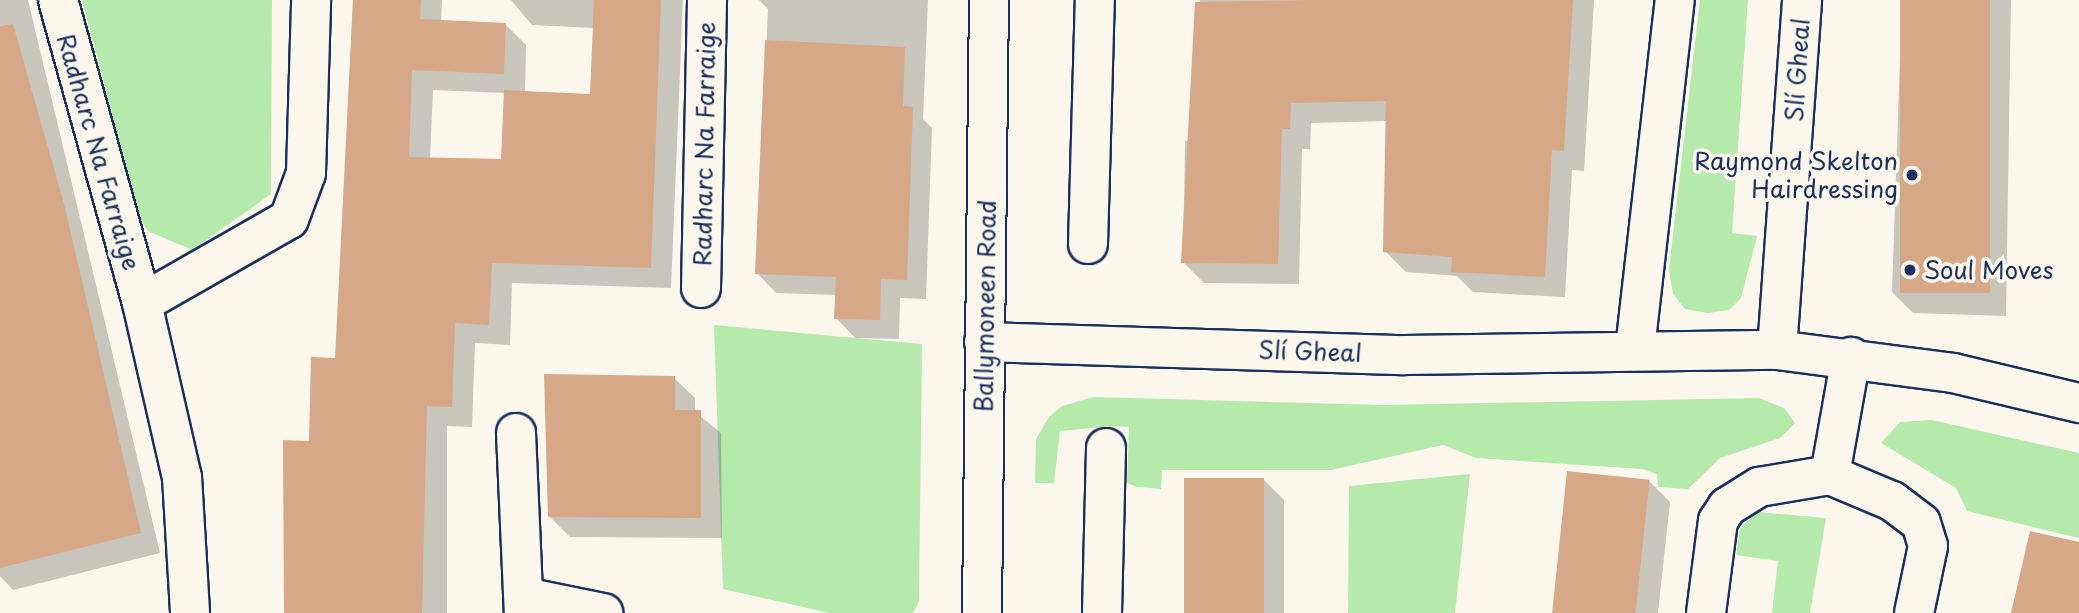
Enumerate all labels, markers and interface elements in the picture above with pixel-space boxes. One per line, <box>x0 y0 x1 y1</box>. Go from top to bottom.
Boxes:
street label: Slí Gheal <box>1779 17 1815 123</box>
street label: Radharc Na Farraige <box>687 21 721 267</box>
street label: Radharc Na Farraige <box>51 30 147 274</box>
place label: Raymond Skelton Hairdressing <box>1694 147 1898 203</box>
marker: Raymond Skelton Hairdressing <box>1904 167 1920 183</box>
street label: Ballymoneen Road <box>969 198 1001 414</box>
place label: Soul Moves <box>1924 256 2053 284</box>
marker: Soul Moves <box>1902 262 1918 278</box>
street label: Slí Gheal <box>1258 335 1362 367</box>

